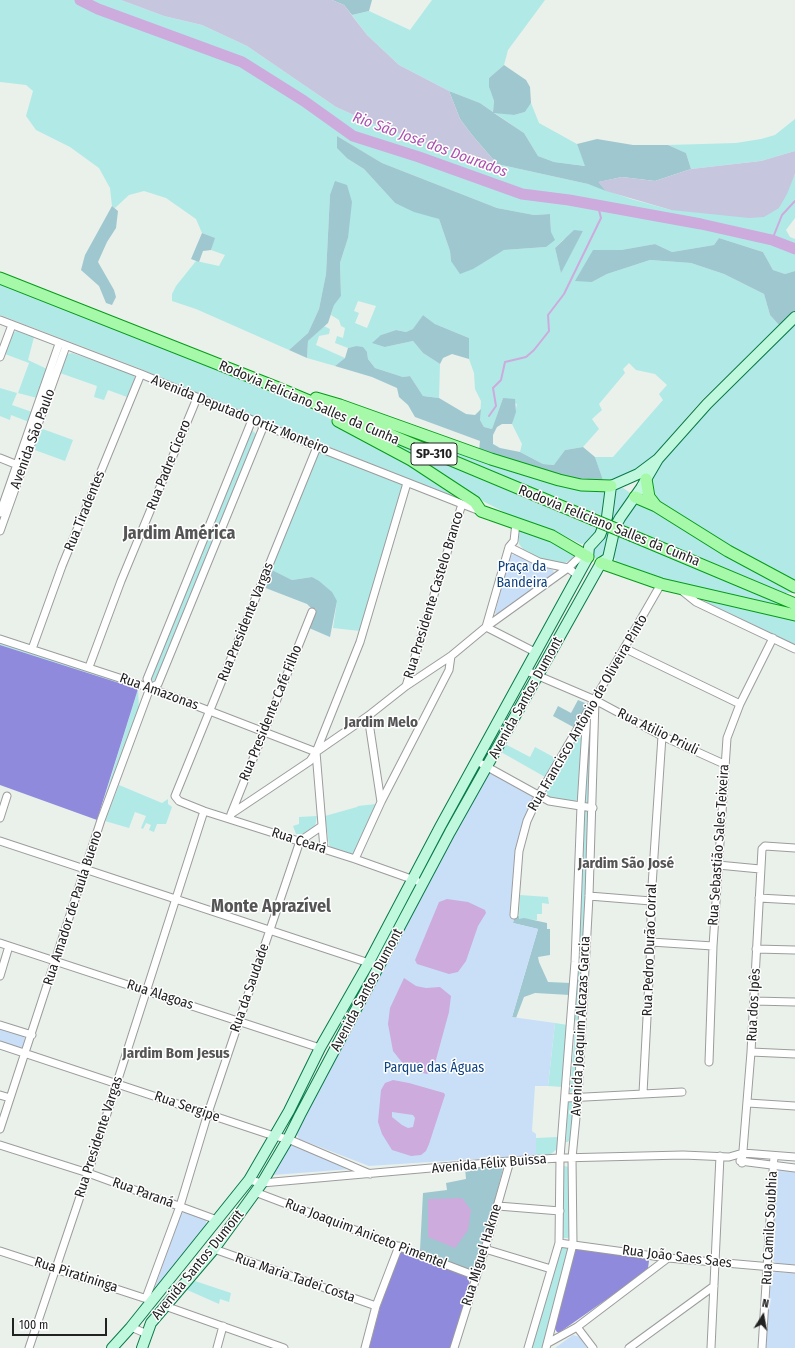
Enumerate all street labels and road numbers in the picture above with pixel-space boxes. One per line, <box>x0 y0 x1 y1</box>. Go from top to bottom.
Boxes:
street label: Rodovia Feliciano Salles da Cunha <box>216 357 402 449</box>
street label: Avenida Deputado Ortiz Monteiro <box>149 372 331 458</box>
street label: Avenida São Paulo <box>7 387 59 491</box>
street label: Rua Padre Cicero <box>143 417 195 513</box>
road number: SP-310 <box>411 443 457 465</box>
street label: Rua Tiradentes <box>61 468 109 554</box>
street label: Rodovia Feliciano Salles da Cunha <box>516 482 702 570</box>
street label: Rua Presidente Castelo Branco <box>401 509 467 681</box>
street label: Rua Presidente Vargas <box>214 560 278 684</box>
street label: Rua Francisco Antônio de Oliveira Pinto <box>525 612 651 814</box>
street label: Avenida Santos Dumont <box>486 634 566 762</box>
street label: Rua Presidente Café Filho <box>236 643 306 783</box>
street label: Rua Amazonas <box>117 670 201 714</box>
street label: Rua Atilio Priuli <box>615 705 701 759</box>
street label: Rua Sebastião Sales Teixeira <box>705 764 733 926</box>
street label: Rua Ceará <box>269 824 329 858</box>
street label: Rua Amador de Paula Bueno <box>40 828 106 988</box>
street label: Rua Pedro Durão Corral <box>639 883 661 1017</box>
street label: Avenida Santos Dumont <box>327 926 407 1054</box>
street label: Avenida Joaquim Alcazas Garcia <box>568 936 594 1116</box>
street label: Rua da Saudade <box>227 941 273 1035</box>
street label: Rua dos Ipês <box>744 968 764 1042</box>
street label: Rua Alagoas <box>125 976 195 1014</box>
street label: Rua Presidente Vargas <box>71 1074 127 1200</box>
street label: Rua Sergipe <box>152 1088 222 1126</box>
street label: Avenida Félix Buissa <box>431 1151 547 1177</box>
street label: Rua Camilo Soubhia <box>759 1170 781 1286</box>
street label: Rua Paraná <box>110 1174 176 1212</box>
street label: Rua Joaquim Aniceto Pimentel <box>283 1195 449 1273</box>
street label: Rua Miguel Hakme <box>459 1202 505 1308</box>
street label: Avenida Santos Dumont <box>148 1207 248 1323</box>
street label: Rua João Saes Saes <box>621 1242 733 1272</box>
street label: Rua Maria Tadei Costa <box>233 1250 357 1306</box>
street label: Rua Piratininga <box>32 1254 120 1296</box>

